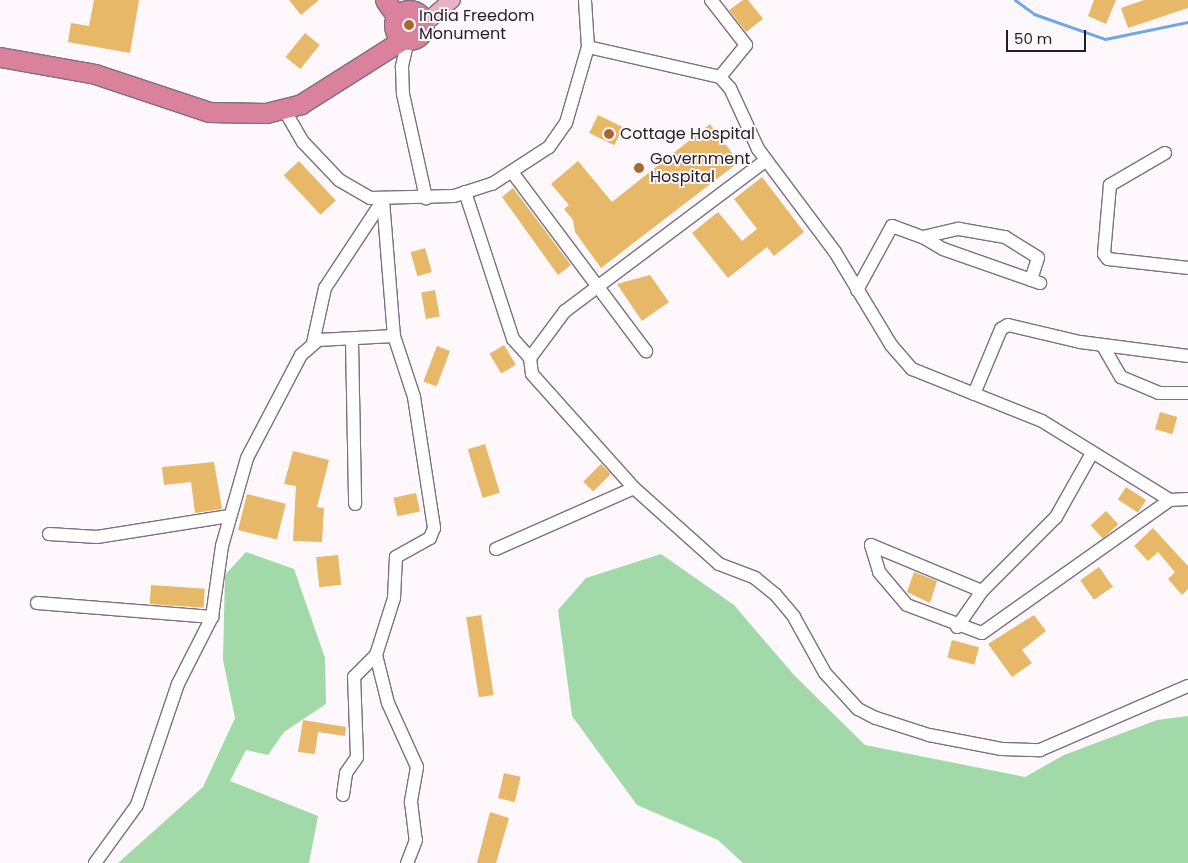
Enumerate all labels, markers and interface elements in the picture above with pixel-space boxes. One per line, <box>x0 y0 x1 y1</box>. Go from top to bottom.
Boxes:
place label: India Freedom Monument <box>419 6 534 44</box>
marker: India Freedom Monument <box>403 19 415 31</box>
scale bar <box>1008 20 1088 52</box>
text: 50 m <box>1014 28 1052 49</box>
place label: Cottage Hospital <box>620 124 755 144</box>
marker: Cottage Hospital <box>602 127 616 141</box>
place label: Government Hospital <box>650 149 750 187</box>
marker: Government Hospital <box>632 161 646 175</box>

